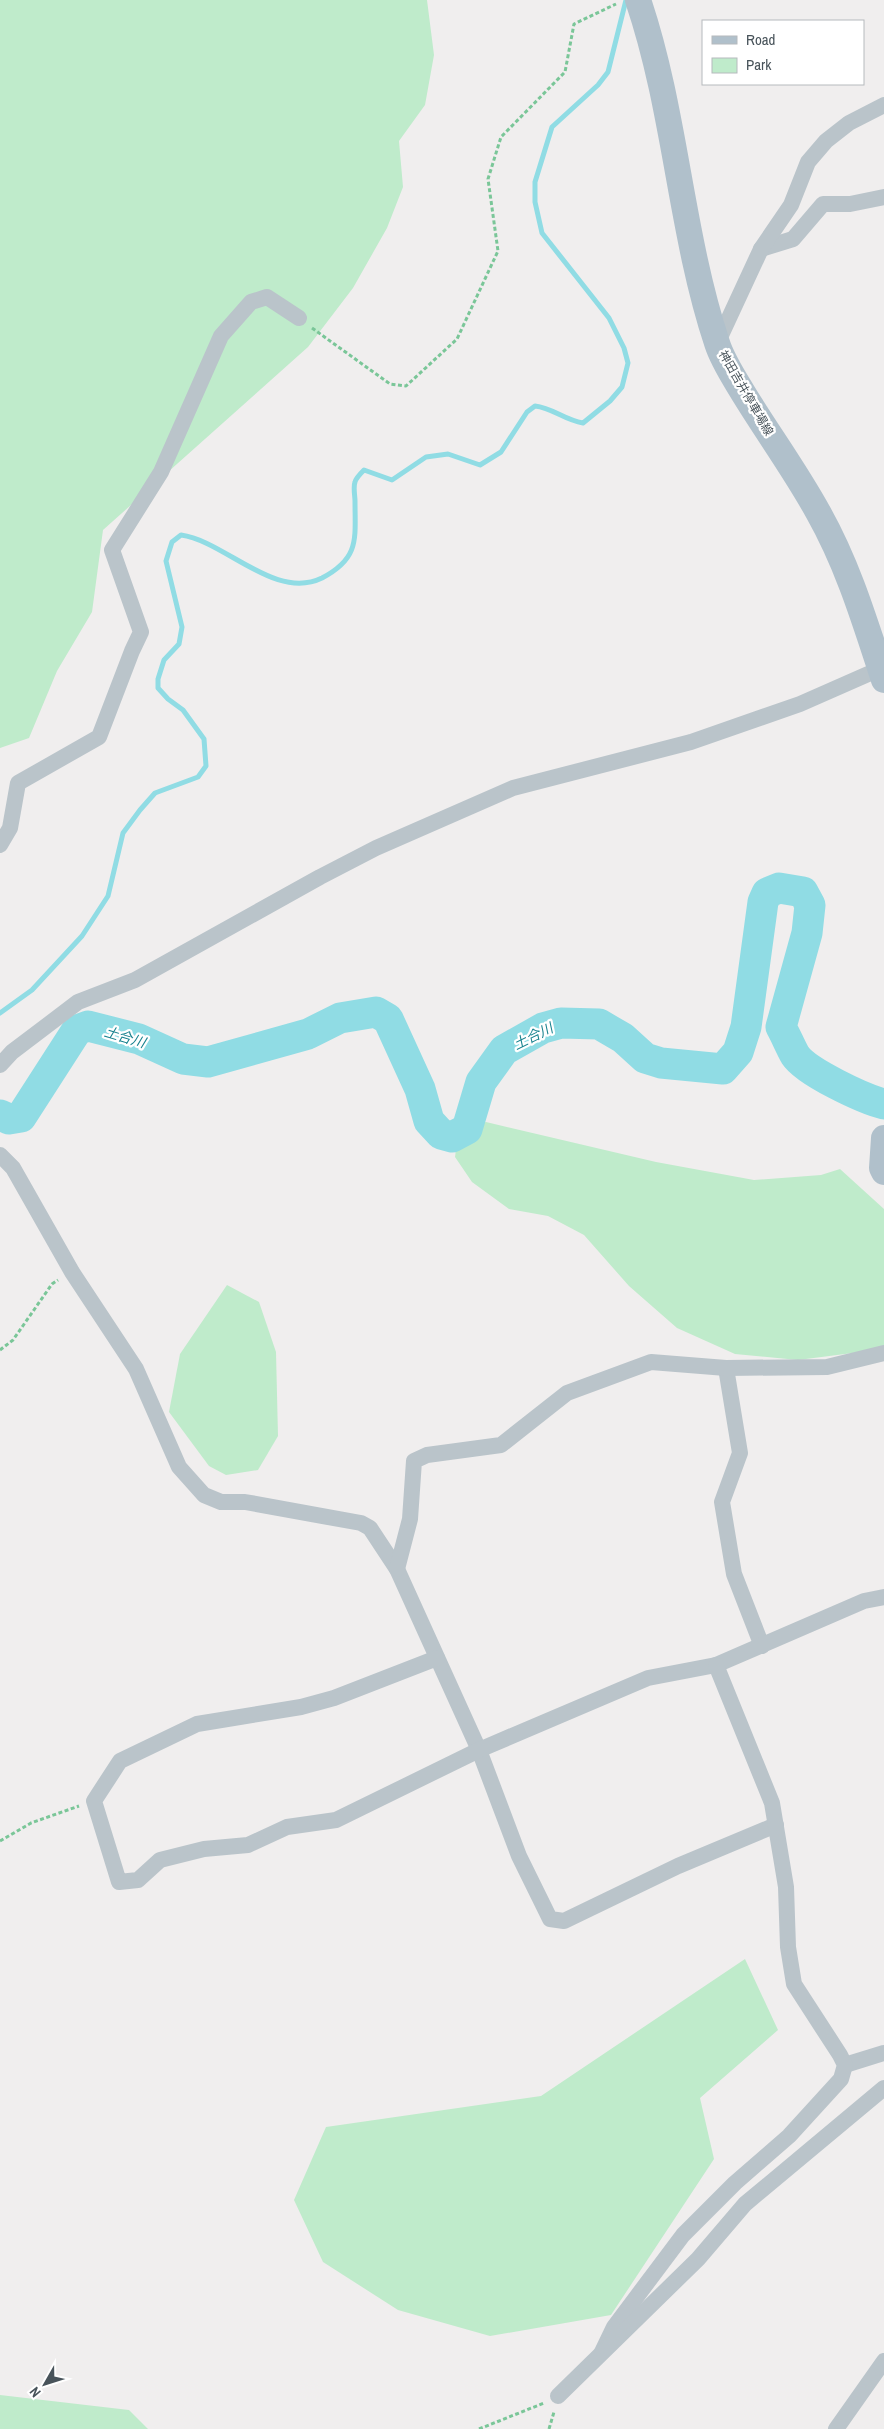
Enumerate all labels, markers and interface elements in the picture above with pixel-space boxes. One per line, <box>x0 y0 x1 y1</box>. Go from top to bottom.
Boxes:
legend <box>702 20 864 85</box>
text: Road <box>746 29 775 50</box>
text: Park <box>746 54 772 75</box>
street label: 神田吉井停車場線 <box>715 347 777 439</box>
water label: 土合川 <box>510 1018 558 1053</box>
water label: 土合川 <box>102 1022 150 1052</box>
north arrow <box>20 2359 70 2409</box>
text: N <box>25 2383 45 2401</box>

